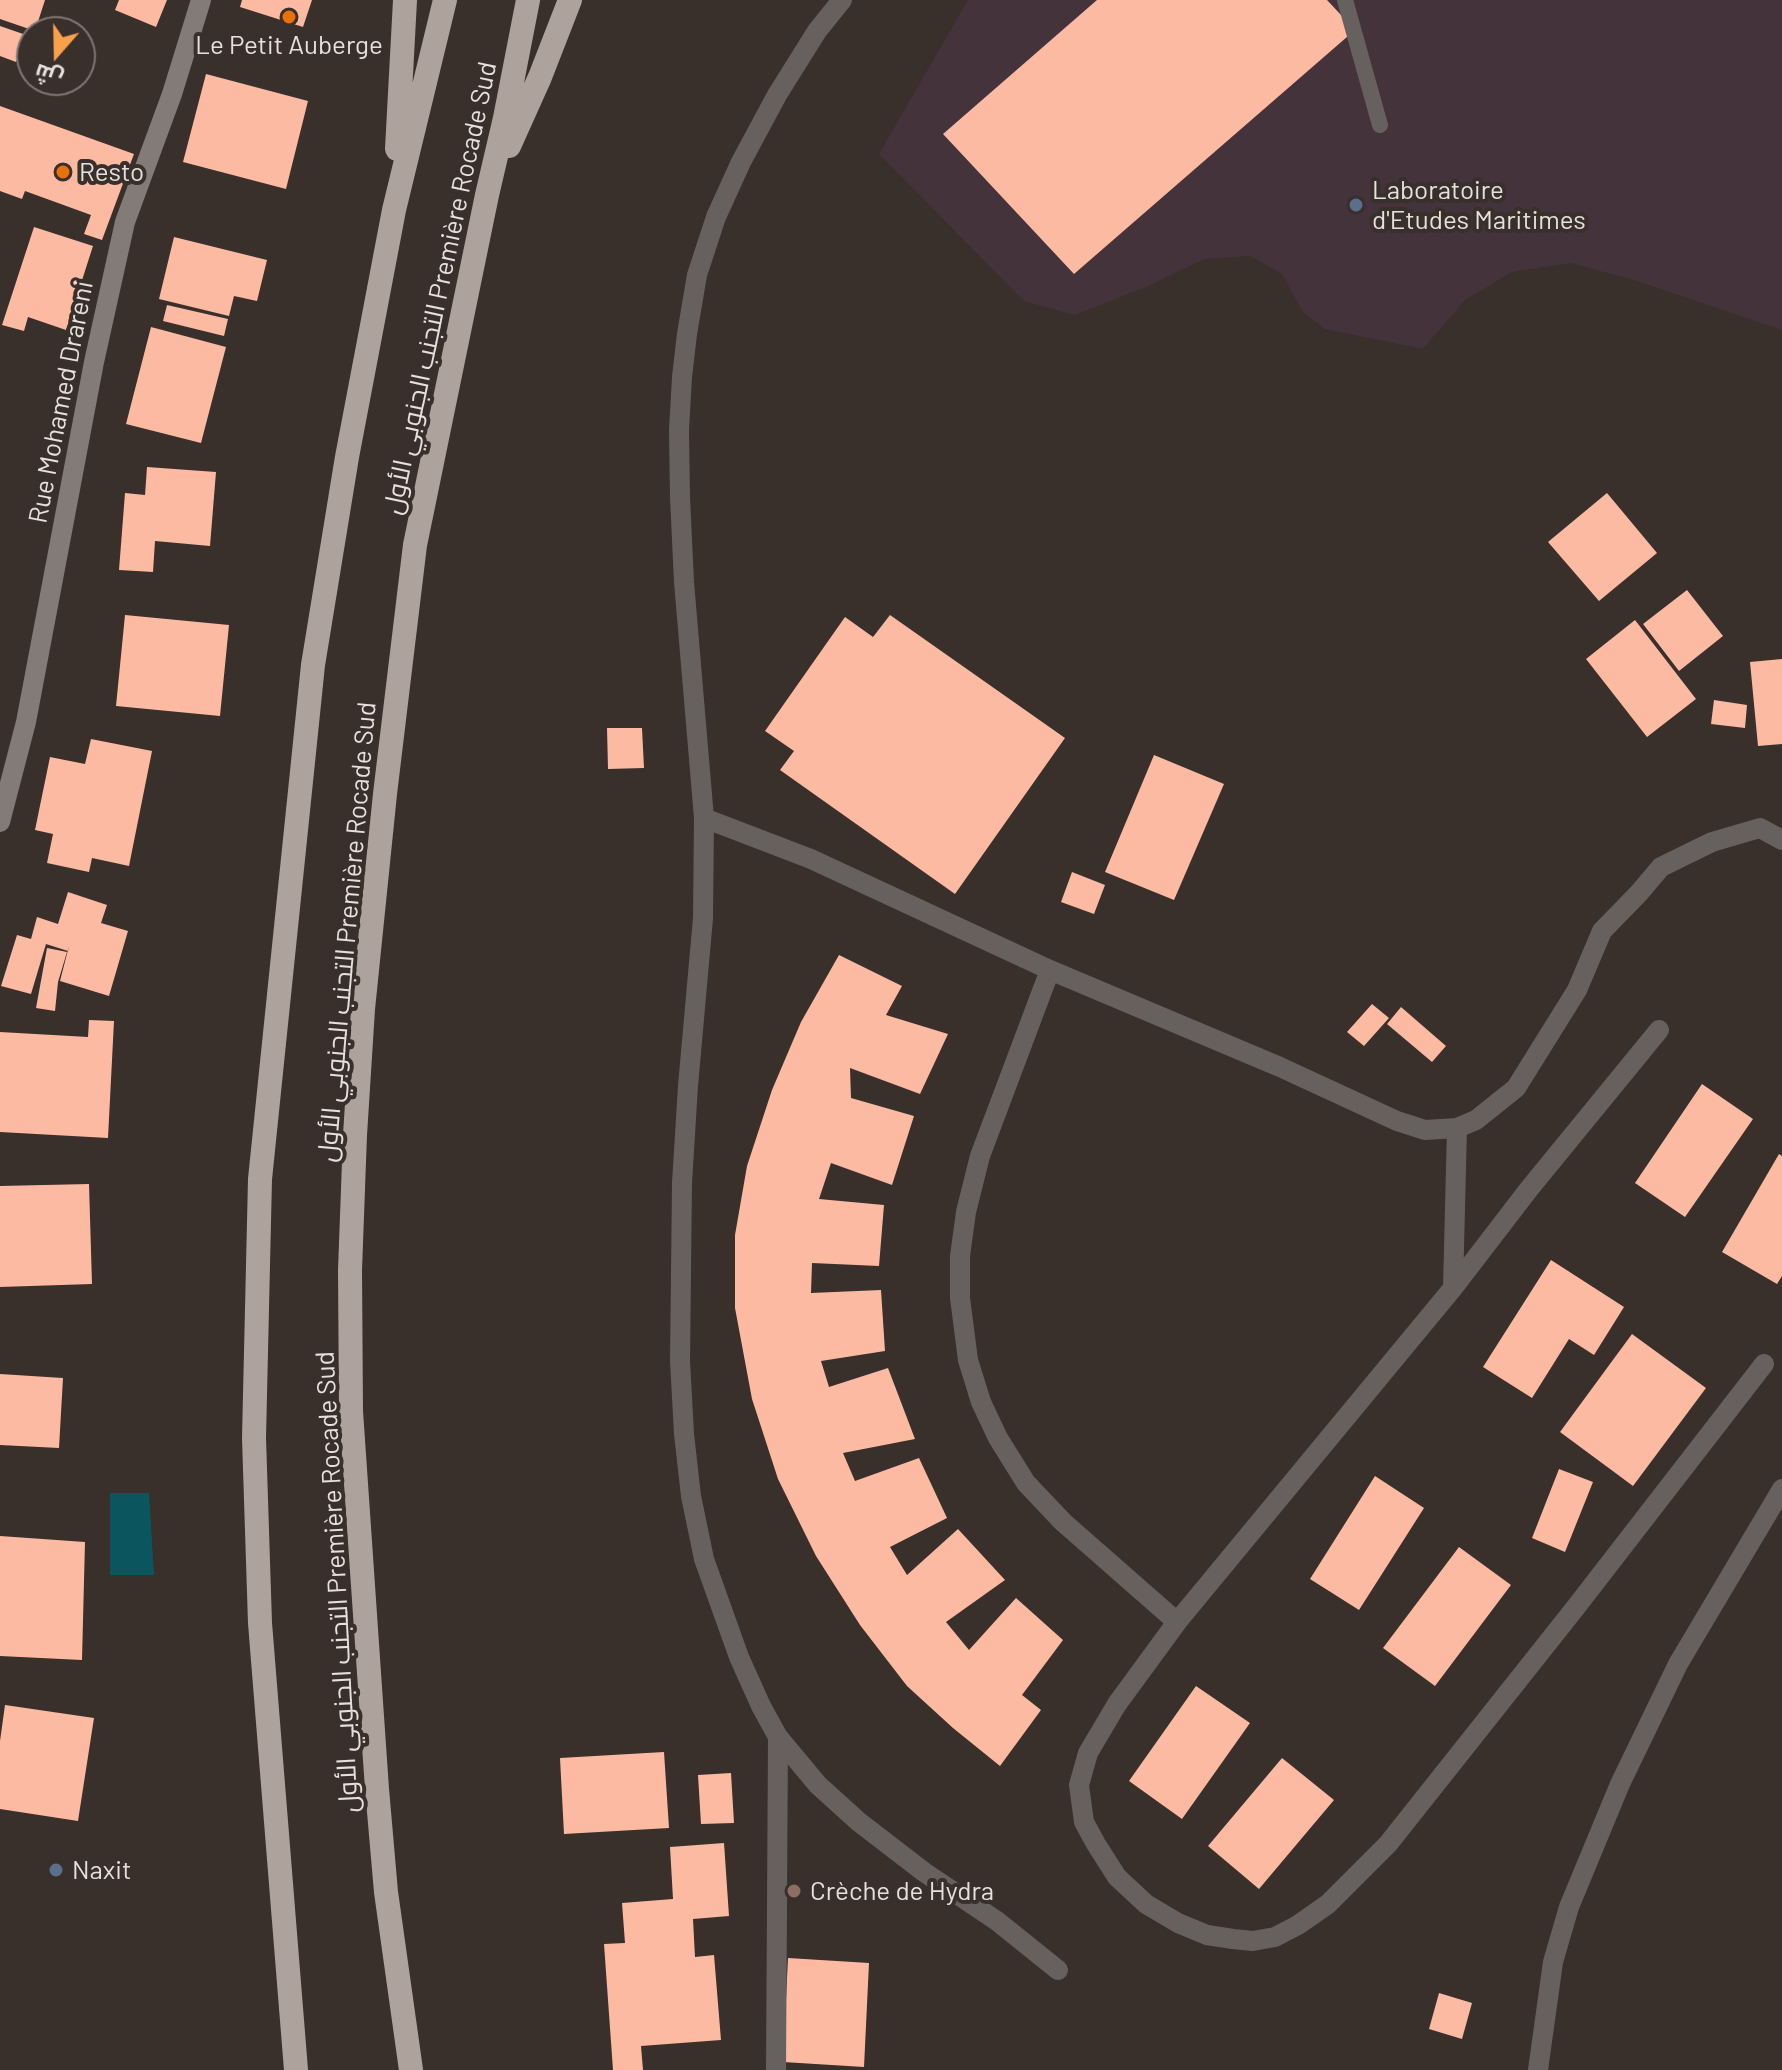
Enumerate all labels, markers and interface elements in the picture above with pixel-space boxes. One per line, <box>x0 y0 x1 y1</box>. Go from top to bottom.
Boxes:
marker: Le Petit Auberge <box>280 8 298 26</box>
north arrow <box>16 16 96 96</box>
place label: Le Petit Auberge <box>195 29 383 61</box>
street label: التجنب الجنوبي الأول Première Rocade Sud <box>377 59 503 517</box>
text: ش <box>31 60 66 94</box>
place label: Resto <box>79 156 144 188</box>
marker: Resto <box>54 163 72 181</box>
place label: Laboratoire d'Etudes Maritimes <box>1372 174 1586 236</box>
marker: Laboratoire d'Etudes Maritimes <box>1347 196 1365 214</box>
street label: Rue Mohamed Drareni <box>22 278 100 526</box>
street label: التجنب الجنوبي الأول Première Rocade Sud <box>311 701 383 1163</box>
street label: التجنب الجنوبي الأول Première Rocade Sud <box>309 1351 365 1813</box>
place label: Naxit <box>72 1854 131 1886</box>
marker: Naxit <box>47 1861 65 1879</box>
place label: Crèche de Hydra <box>810 1875 994 1907</box>
marker: Crèche de Hydra <box>785 1882 803 1900</box>

